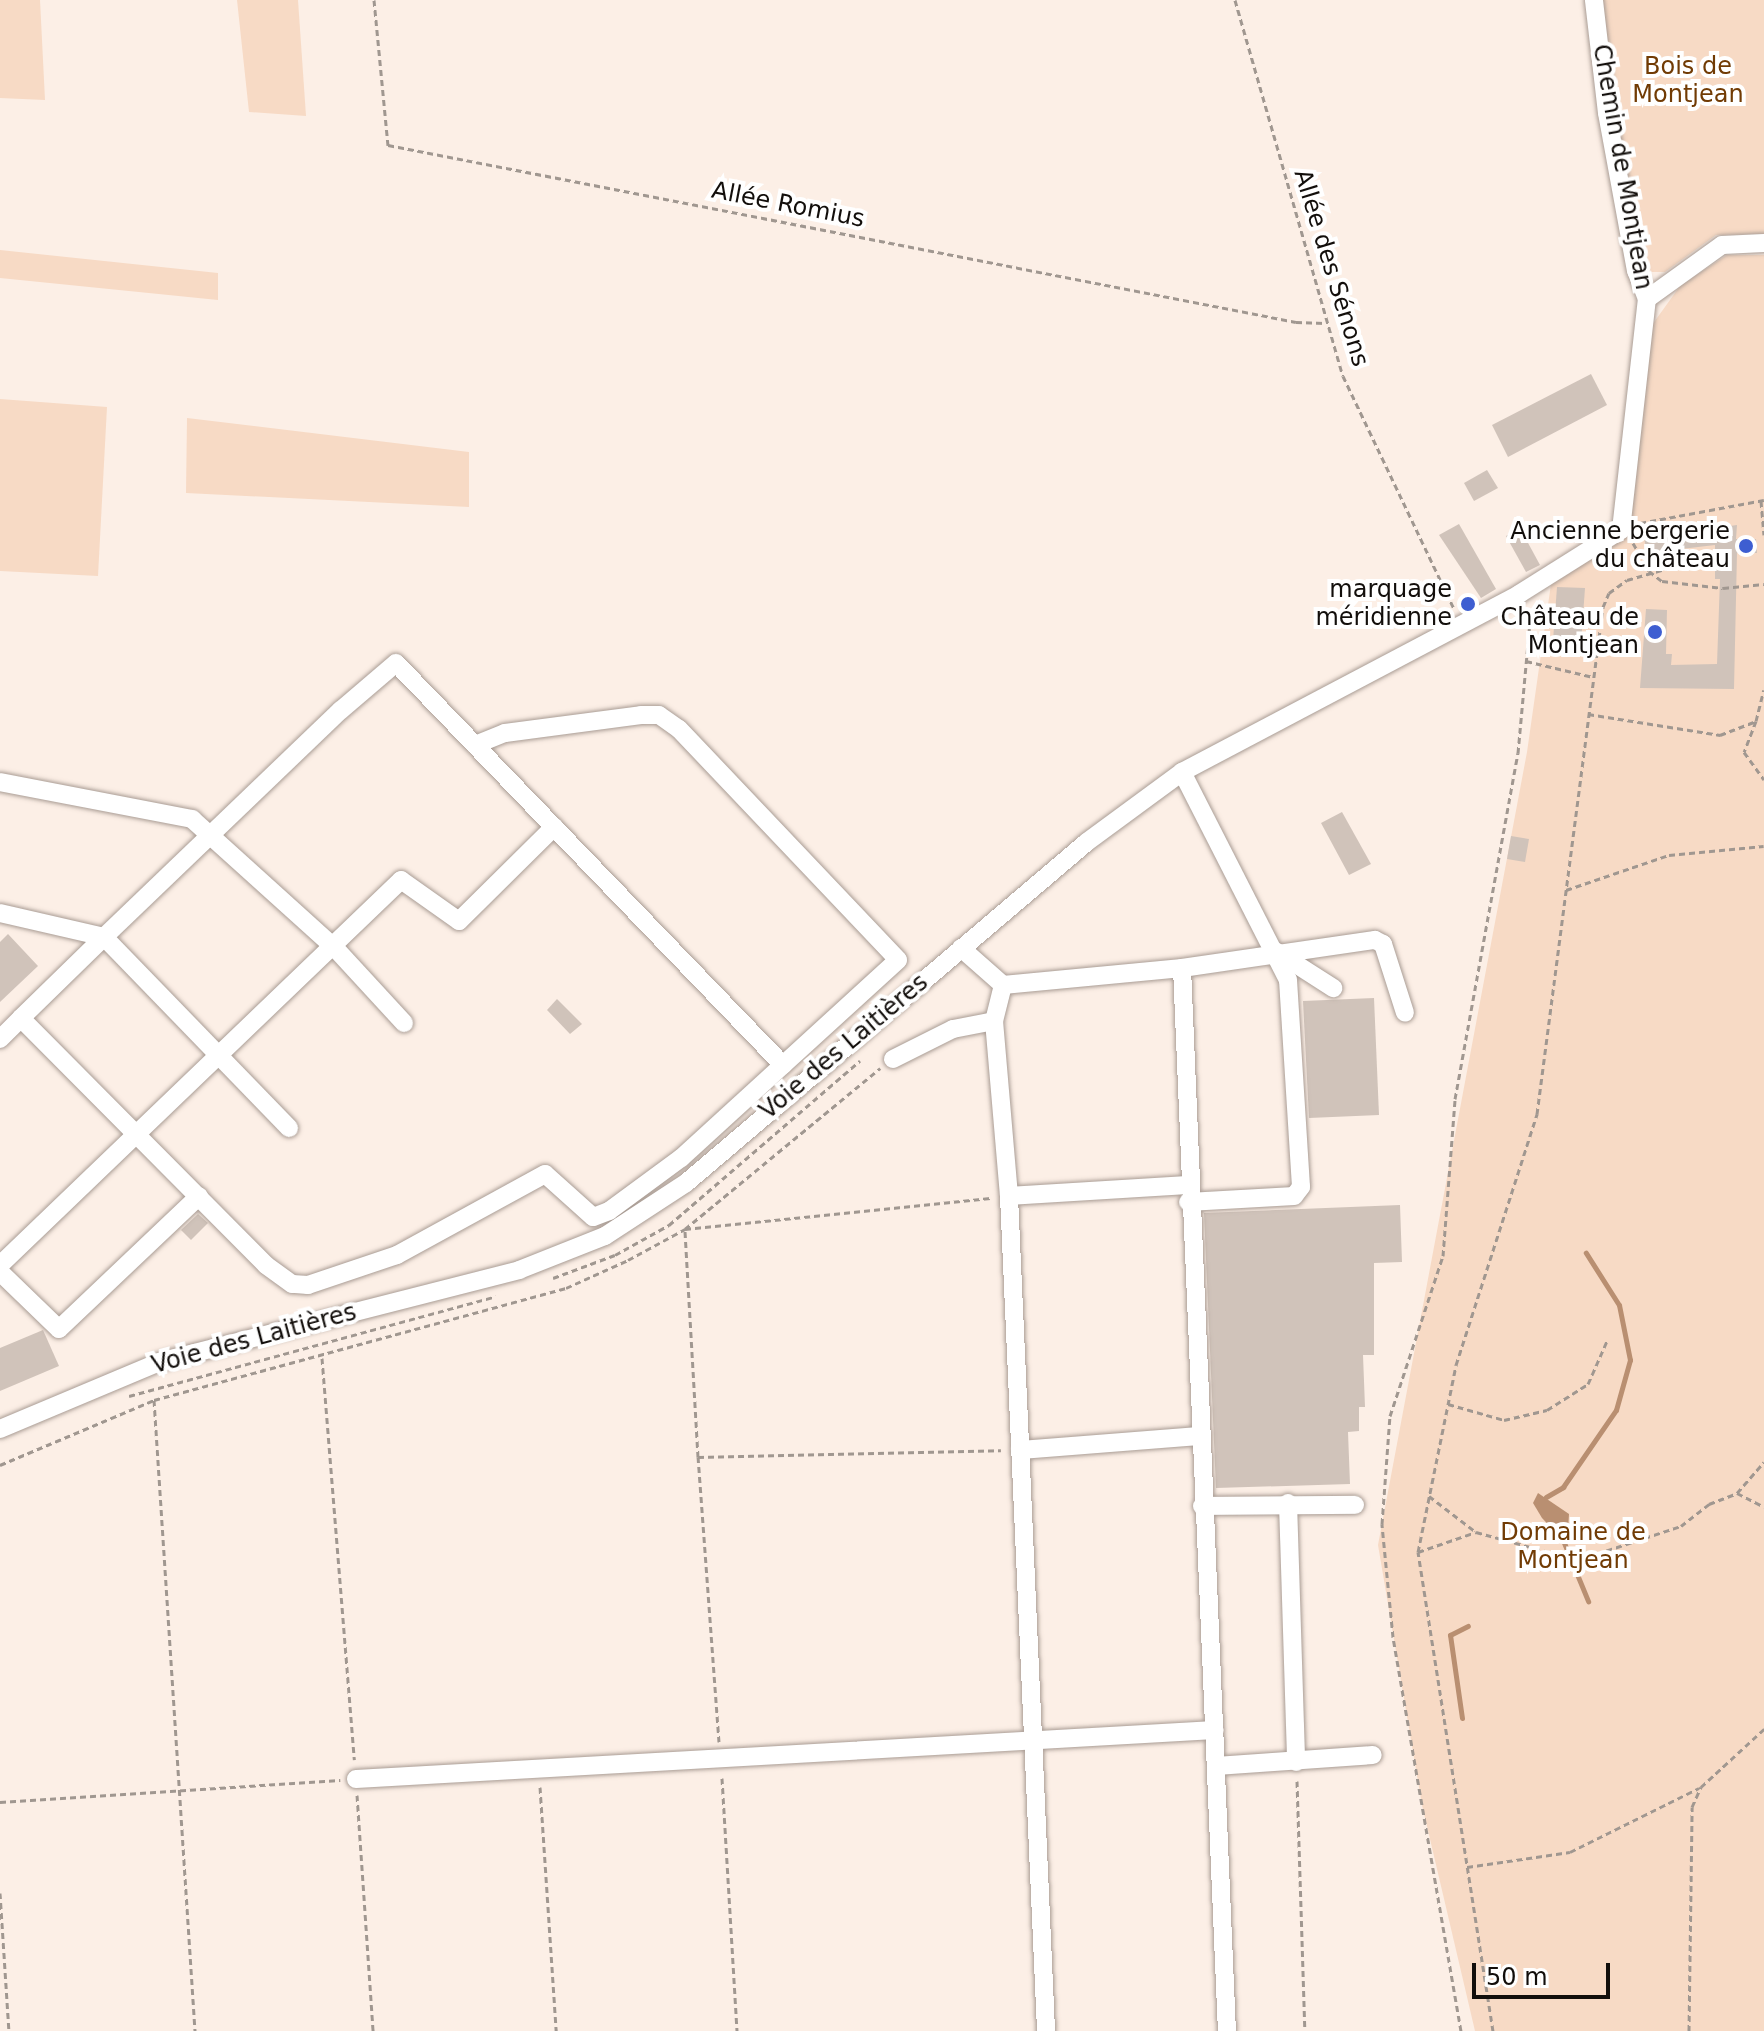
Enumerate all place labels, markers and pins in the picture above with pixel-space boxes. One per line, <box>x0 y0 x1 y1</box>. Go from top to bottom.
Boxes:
place label: Ancienne bergerie du château <box>1510 518 1730 574</box>
marker: Ancienne bergerie du château <box>1737 537 1755 555</box>
place label: marquage méridienne <box>1315 576 1452 632</box>
marker: marquage méridienne <box>1459 595 1477 613</box>
place label: Château de Montjean <box>1501 604 1639 660</box>
marker: Château de Montjean <box>1646 623 1664 641</box>

